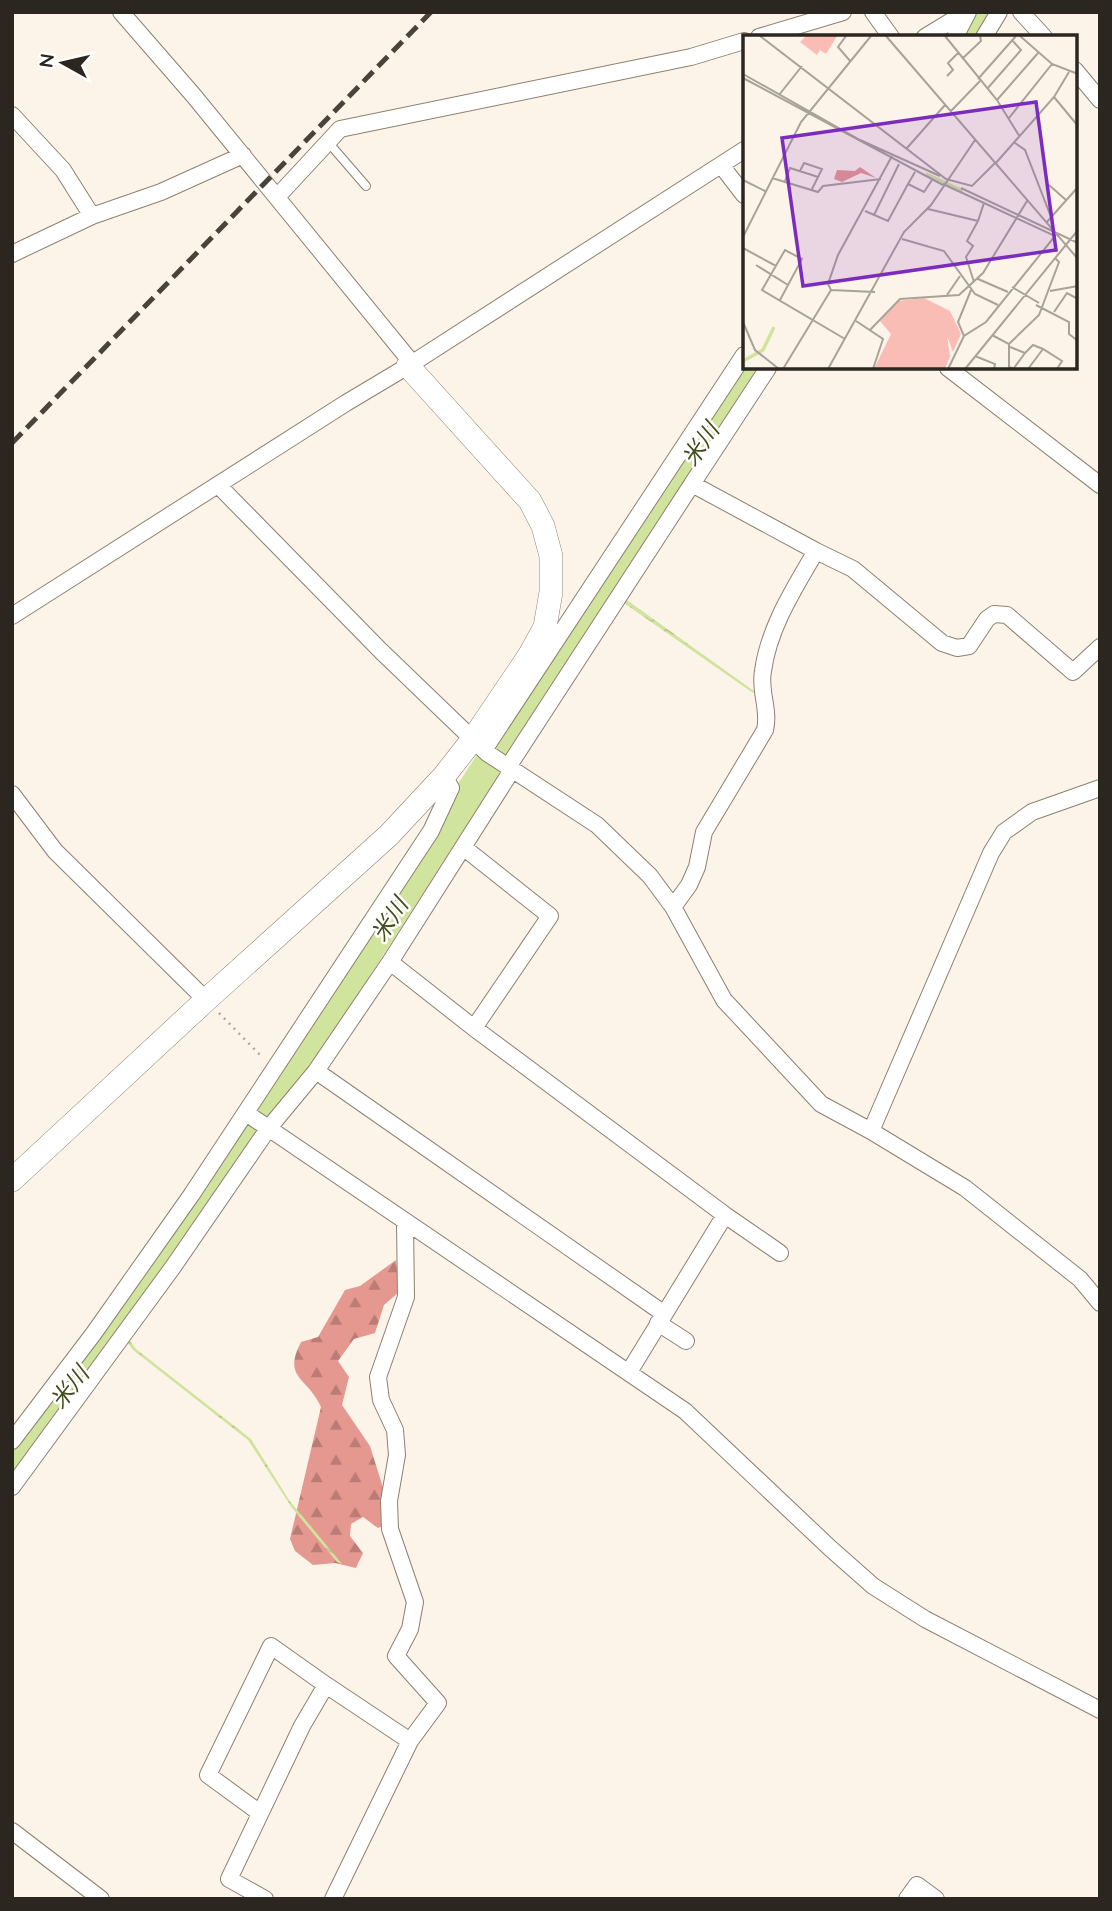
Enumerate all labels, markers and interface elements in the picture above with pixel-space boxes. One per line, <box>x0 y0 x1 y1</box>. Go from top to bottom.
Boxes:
north arrow <box>28 28 98 98</box>
inset map <box>743 35 1077 369</box>
text: N <box>33 52 59 69</box>
water label: 米川 <box>675 414 727 471</box>
water label: 米川 <box>364 889 415 946</box>
water label: 米川 <box>43 1358 96 1414</box>

